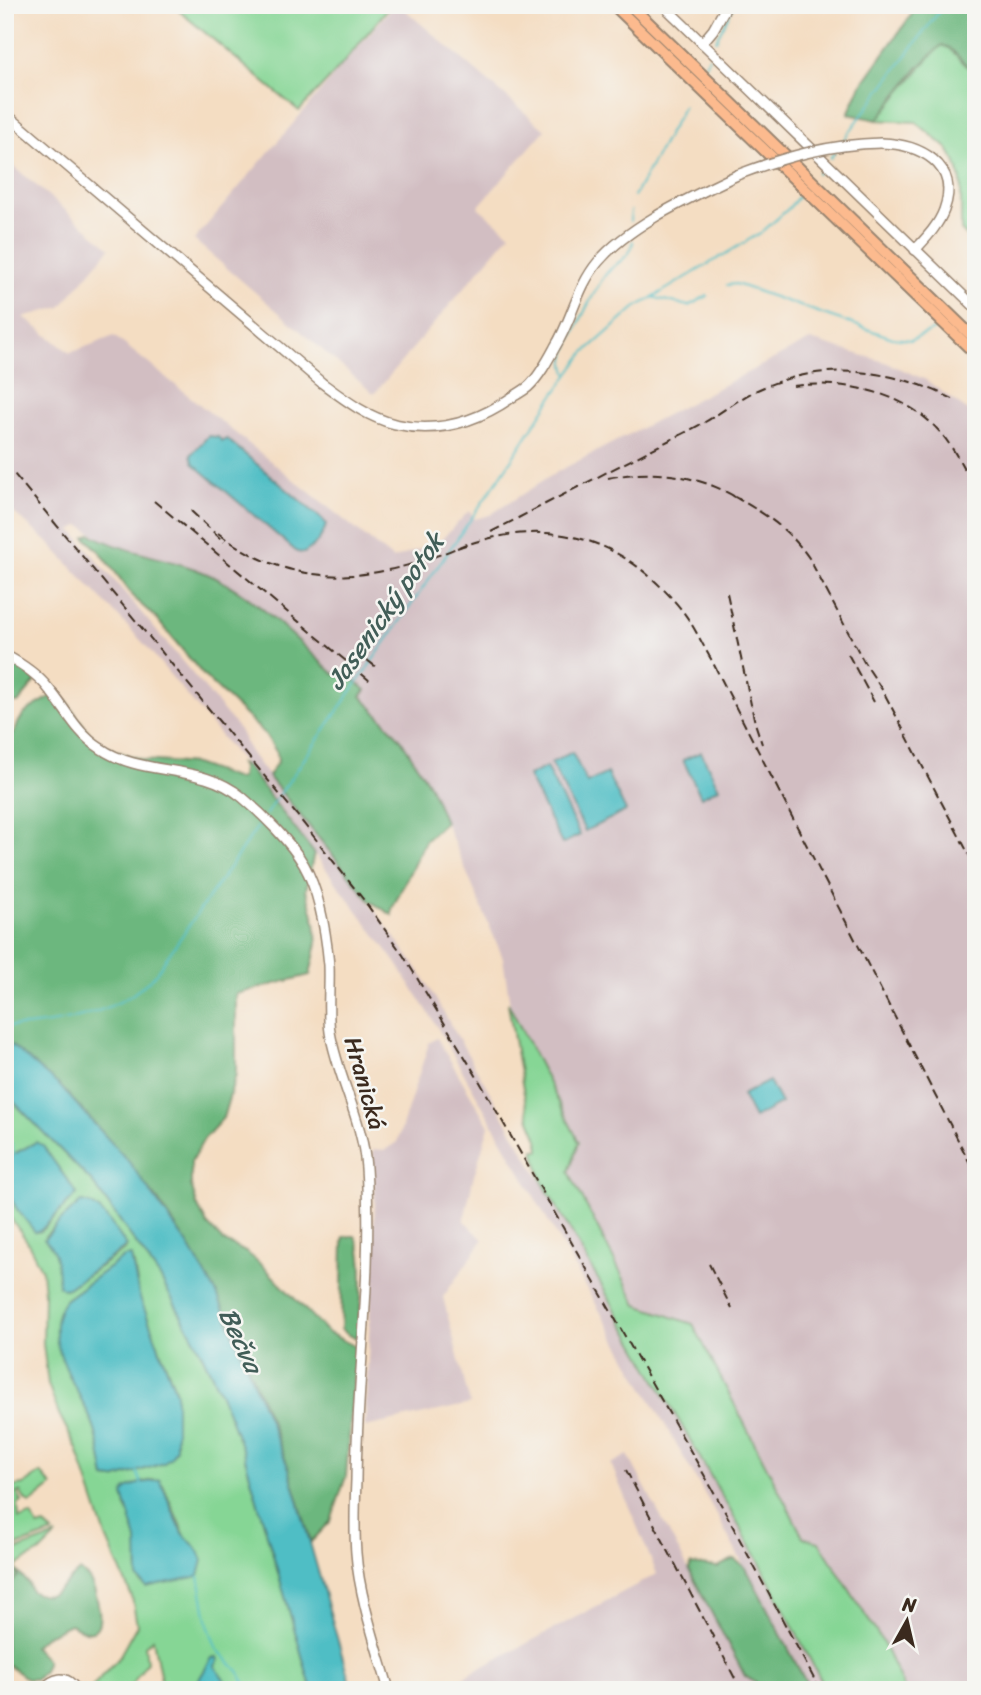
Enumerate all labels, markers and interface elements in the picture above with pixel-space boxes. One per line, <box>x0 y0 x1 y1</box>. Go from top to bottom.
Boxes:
water label: Jasenický potok <box>314 520 458 699</box>
street label: Hranická <box>332 1031 398 1135</box>
water label: Bečva <box>206 1300 277 1383</box>
north arrow <box>872 1586 942 1656</box>
text: N <box>899 1587 919 1622</box>

